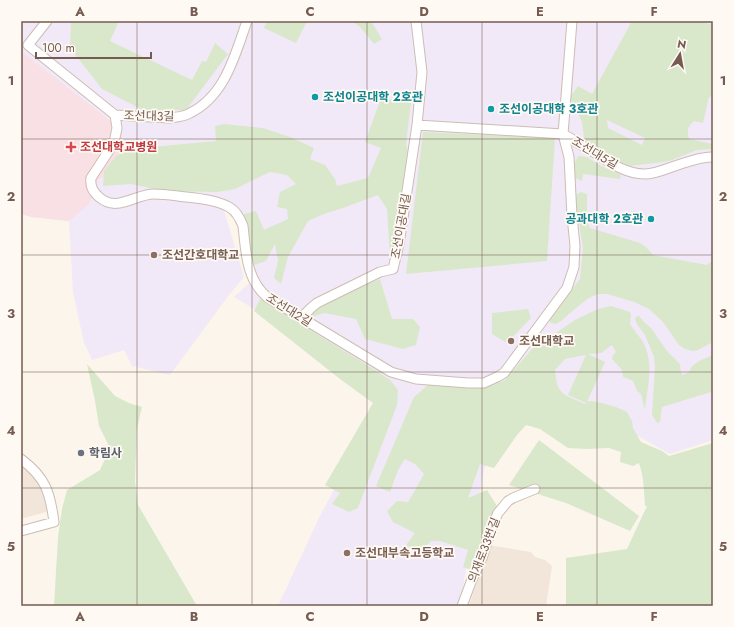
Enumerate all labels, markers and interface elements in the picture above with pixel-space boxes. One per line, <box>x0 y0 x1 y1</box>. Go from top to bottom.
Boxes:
text: A <box>74 2 85 21</box>
text: B <box>190 2 199 21</box>
text: C <box>305 2 315 21</box>
text: D <box>419 2 429 21</box>
text: E <box>536 2 544 21</box>
text: F <box>650 2 658 21</box>
scale bar <box>36 34 151 60</box>
north arrow <box>660 34 700 74</box>
text: N <box>676 35 688 53</box>
text: 100 m <box>42 39 75 57</box>
text: 1 <box>8 71 14 90</box>
text: 1 <box>720 71 726 90</box>
place label: 조선이공대학 2호관 <box>323 88 423 106</box>
marker: 조선이공대학 2호관 <box>310 92 320 102</box>
place label: 조선이공대학 3호관 <box>499 100 598 118</box>
marker: 조선이공대학 3호관 <box>486 104 496 114</box>
street label: 조선대3길 <box>123 107 175 125</box>
street label: 조선대5길 <box>569 132 621 174</box>
place label: 조선대학교병원 <box>80 138 157 156</box>
marker: 조선대학교병원 <box>65 141 77 153</box>
text: 2 <box>7 187 15 206</box>
text: 2 <box>719 187 727 206</box>
street label: 조선이공대길 <box>386 192 416 260</box>
place label: 공과대학 2호관 <box>565 210 643 228</box>
marker: 공과대학 2호관 <box>646 214 656 224</box>
place label: 조선간호대학교 <box>162 246 239 264</box>
marker: 조선간호대학교 <box>149 250 159 260</box>
street label: 조선대2길 <box>263 289 315 331</box>
text: 3 <box>7 304 15 323</box>
text: 3 <box>719 304 727 323</box>
place label: 조선대학교 <box>519 332 574 350</box>
marker: 조선대학교 <box>506 336 516 346</box>
text: 4 <box>6 421 16 440</box>
text: 4 <box>718 421 728 440</box>
place label: 학림사 <box>89 444 122 462</box>
marker: 학림사 <box>76 448 86 458</box>
street label: 의재로33번길 <box>463 515 505 585</box>
text: 5 <box>7 537 15 556</box>
text: 5 <box>719 537 727 556</box>
place label: 조선대부속고등학교 <box>355 544 454 562</box>
marker: 조선대부속고등학교 <box>342 548 352 558</box>
text: A <box>74 607 85 626</box>
text: B <box>190 607 199 626</box>
text: C <box>305 607 315 626</box>
text: D <box>419 607 429 626</box>
text: E <box>536 607 544 626</box>
text: F <box>650 607 658 626</box>

